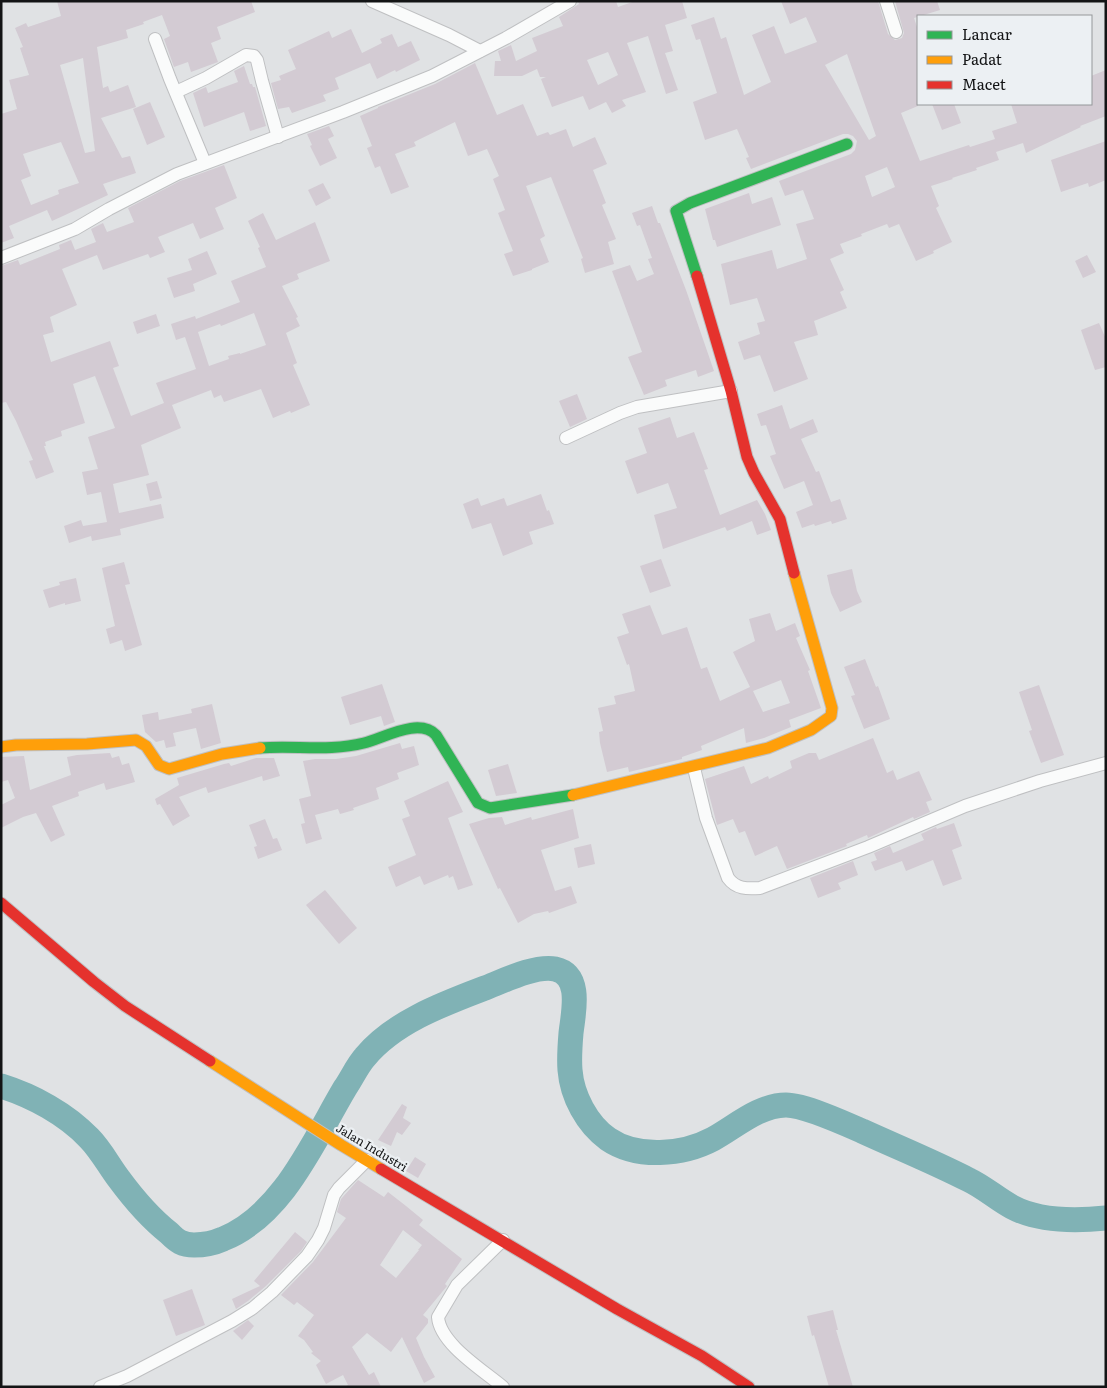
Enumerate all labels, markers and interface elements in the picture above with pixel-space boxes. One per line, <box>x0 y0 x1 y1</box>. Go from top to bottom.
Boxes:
legend <box>917 15 1092 105</box>
text: Lancar <box>962 22 1012 45</box>
text: Padat <box>962 47 1002 70</box>
text: Macet <box>962 72 1006 95</box>
street label: Jalan Industri <box>333 1119 411 1175</box>

